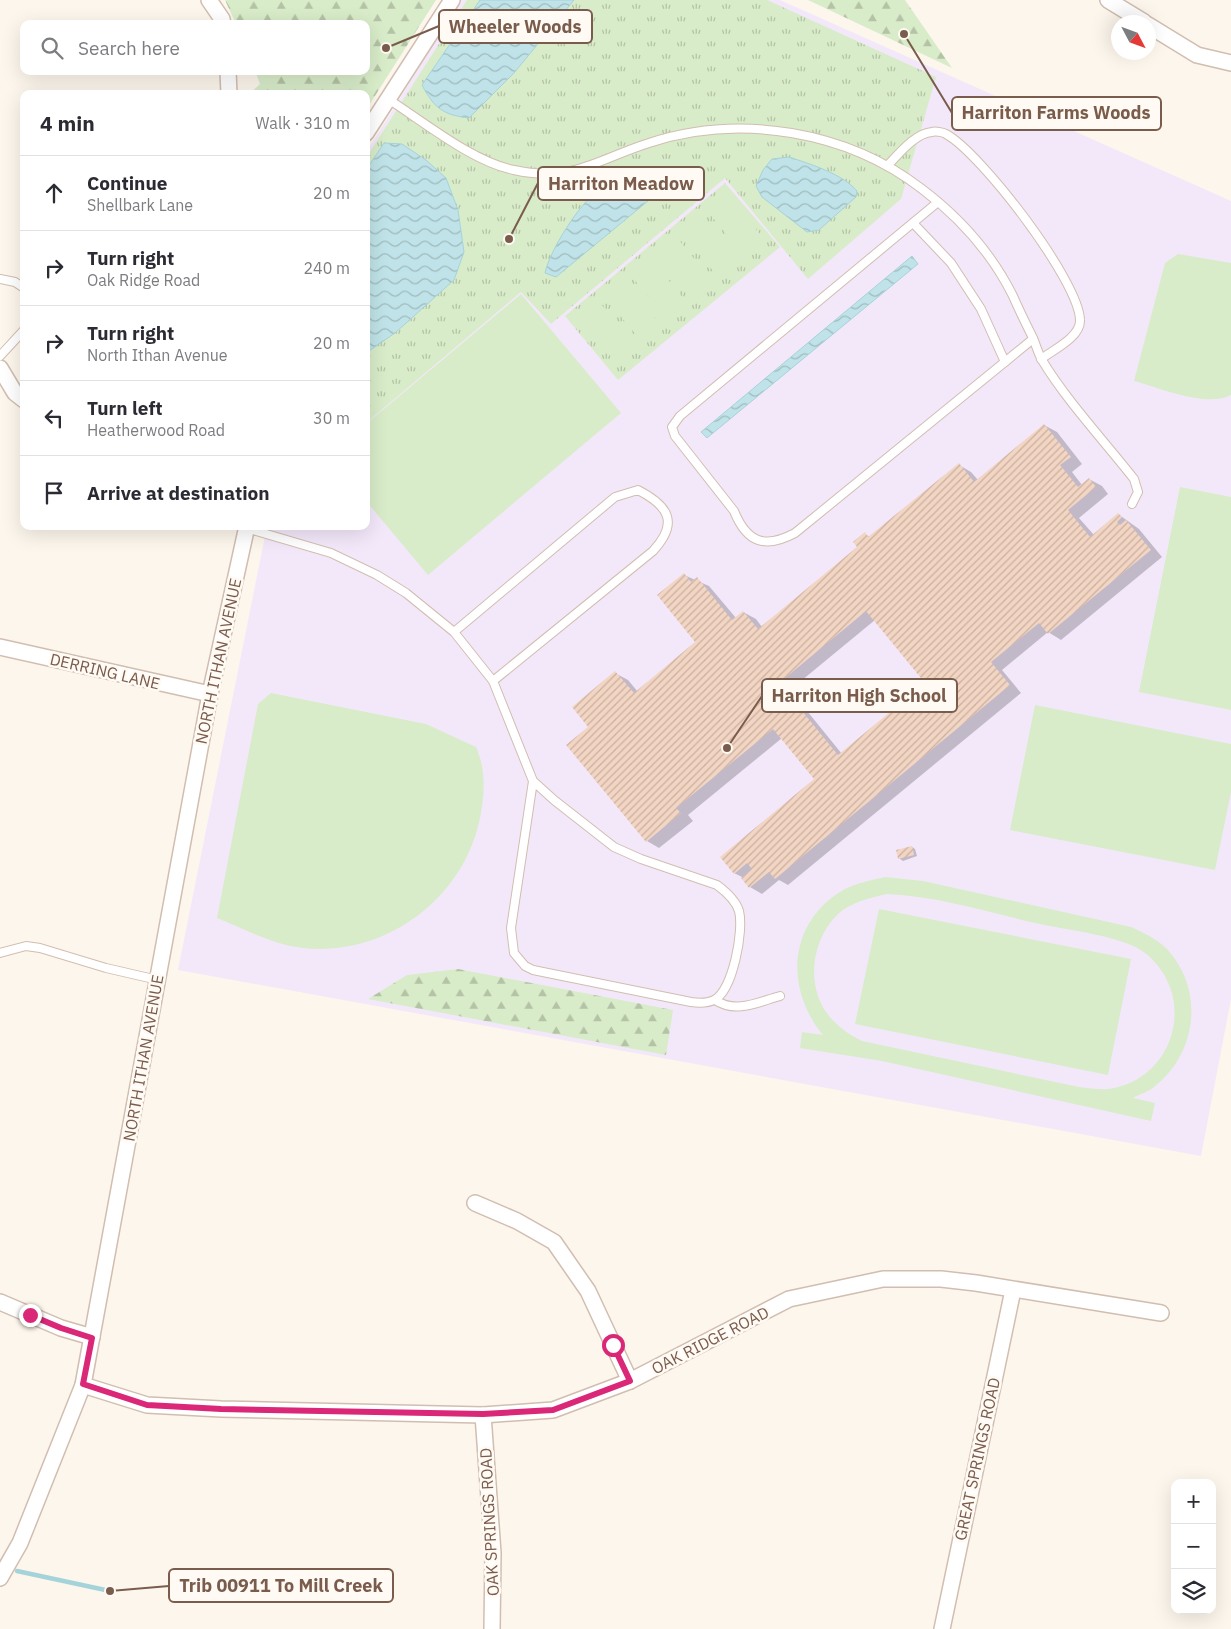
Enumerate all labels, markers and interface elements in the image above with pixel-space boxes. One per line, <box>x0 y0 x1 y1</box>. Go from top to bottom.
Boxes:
callout: Wheeler Woods <box>439 10 592 43</box>
text: Wheeler Woods <box>449 15 581 38</box>
north arrow <box>1111 15 1156 60</box>
search box <box>20 20 370 75</box>
icon: search <box>38 34 66 62</box>
text: Search here <box>78 36 180 60</box>
callout: Harriton Farms Woods <box>952 97 1161 130</box>
text: Harriton Farms Woods <box>961 101 1151 124</box>
text: 4 min <box>40 109 95 137</box>
text: Walk · 310 m <box>255 113 350 133</box>
callout: Harriton Meadow <box>538 167 704 200</box>
text: Continue <box>87 171 167 195</box>
text: Harriton Meadow <box>548 172 694 195</box>
icon: ahead <box>40 179 68 207</box>
text: 20 m <box>313 183 350 203</box>
text: Shellbark Lane <box>87 195 193 215</box>
text: Turn right <box>87 246 174 270</box>
icon: right <box>40 254 68 282</box>
text: 240 m <box>303 258 350 278</box>
text: Oak Ridge Road <box>87 270 200 290</box>
text: Turn right <box>87 321 174 345</box>
icon: right <box>40 329 68 357</box>
text: 20 m <box>313 333 350 353</box>
text: North Ithan Avenue <box>87 345 228 365</box>
text: Turn left <box>87 396 163 420</box>
icon: left <box>40 404 68 432</box>
text: 30 m <box>313 408 350 428</box>
text: Heatherwood Road <box>87 420 225 440</box>
icon: arrive <box>40 479 68 507</box>
text: Arrive at destination <box>87 481 270 505</box>
street label: NORTH ITHAN AVENUE <box>191 576 245 746</box>
street label: DERRING LANE <box>48 649 162 693</box>
callout: Harriton High School <box>762 679 957 712</box>
text: Harriton High School <box>771 684 947 707</box>
street label: NORTH ITHAN AVENUE <box>118 973 168 1143</box>
street label: OAK RIDGE ROAD <box>648 1302 772 1378</box>
route end <box>19 1304 42 1327</box>
route start <box>602 1334 625 1357</box>
street label: GREAT SPRINGS ROAD <box>950 1376 1004 1542</box>
street label: OAK SPRINGS ROAD <box>475 1447 503 1597</box>
map controls <box>1171 1479 1216 1614</box>
button: + <box>1171 1479 1216 1524</box>
button: − <box>1171 1524 1216 1569</box>
callout: Trib 00911 To Mill Creek <box>169 1569 393 1602</box>
button: layers <box>1171 1569 1216 1614</box>
text: Trib 00911 To Mill Creek <box>179 1574 383 1597</box>

